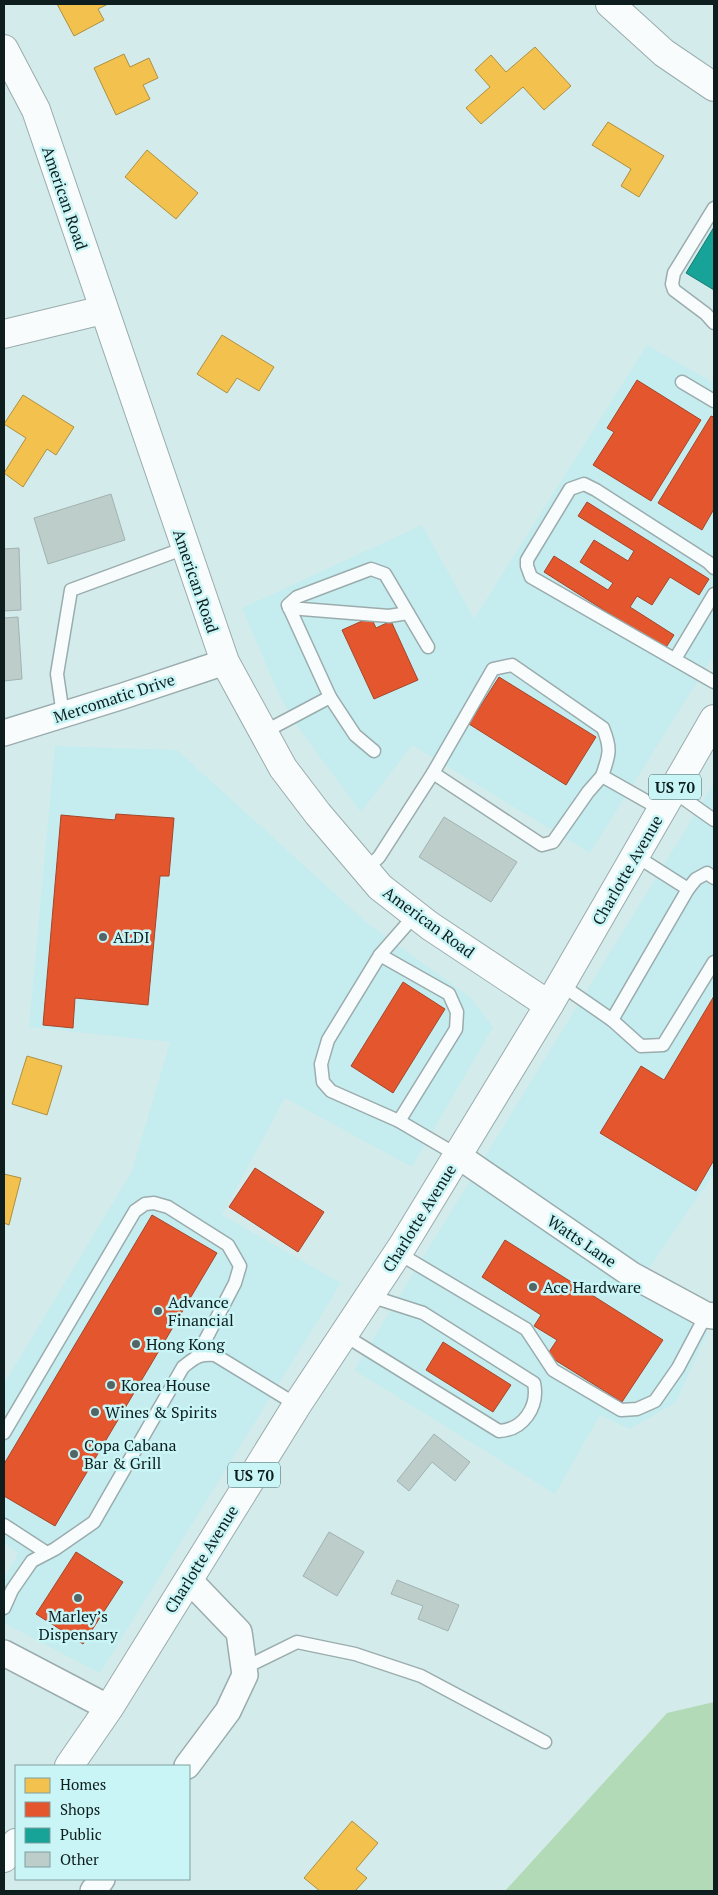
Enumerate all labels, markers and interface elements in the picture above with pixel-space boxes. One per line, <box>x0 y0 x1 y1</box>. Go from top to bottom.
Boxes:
street label: American Road <box>37 143 93 253</box>
street label: American Road <box>168 526 224 636</box>
street label: Mercomatic Drive <box>51 668 177 728</box>
road number: US 70 <box>649 774 701 800</box>
street label: Charlotte Avenue <box>587 811 667 929</box>
street label: American Road <box>379 881 479 963</box>
place label: ALDI <box>113 926 150 948</box>
marker: ALDI <box>97 931 109 943</box>
street label: Charlotte Avenue <box>377 1160 461 1276</box>
street label: Watts Lane <box>543 1210 621 1272</box>
place label: Ace Hardware <box>543 1276 641 1298</box>
marker: Ace Hardware <box>527 1281 539 1293</box>
place label: Advance Financial <box>168 1291 234 1331</box>
marker: Advance Financial <box>152 1305 164 1317</box>
place label: Hong Kong <box>146 1333 225 1355</box>
marker: Hong Kong <box>130 1338 142 1350</box>
place label: Korea House <box>121 1374 210 1396</box>
marker: Korea House <box>105 1379 117 1391</box>
place label: Wines & Spirits <box>105 1401 217 1423</box>
marker: Wines & Spirits <box>89 1406 101 1418</box>
place label: Copa Cabana Bar & Grill <box>84 1434 177 1474</box>
marker: Copa Cabana Bar & Grill <box>68 1448 80 1460</box>
road number: US 70 <box>228 1462 280 1488</box>
street label: Charlotte Avenue <box>159 1501 243 1617</box>
marker: Marley’s Dispensary <box>72 1592 84 1604</box>
place label: Marley’s Dispensary <box>38 1605 119 1645</box>
legend <box>15 1765 190 1880</box>
text: Homes <box>60 1774 106 1794</box>
text: Shops <box>60 1799 100 1819</box>
text: Public <box>60 1824 102 1844</box>
text: Other <box>60 1849 99 1869</box>

